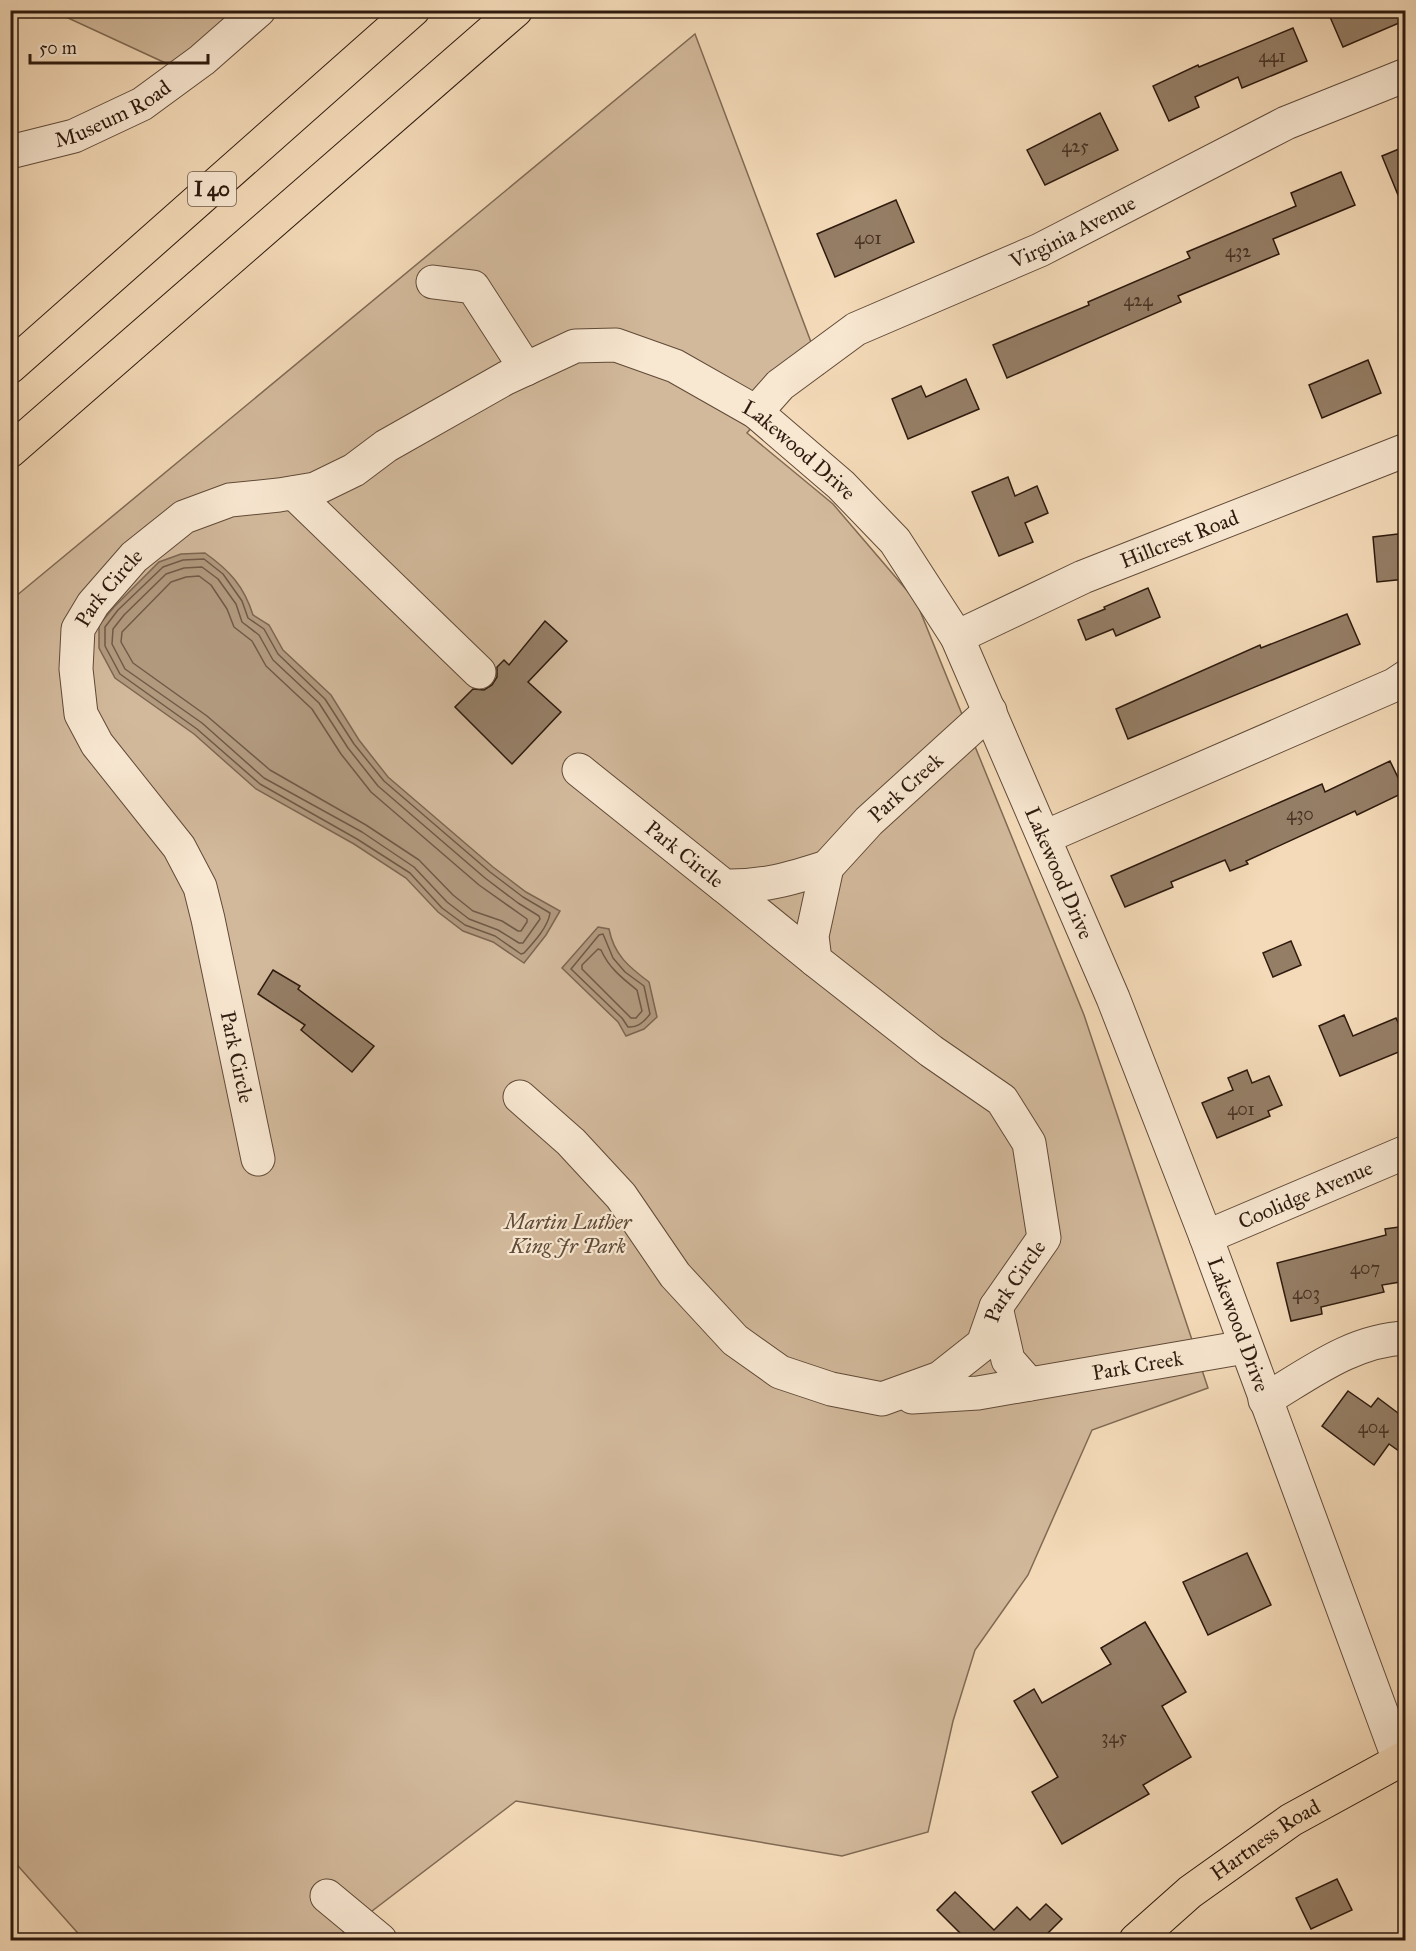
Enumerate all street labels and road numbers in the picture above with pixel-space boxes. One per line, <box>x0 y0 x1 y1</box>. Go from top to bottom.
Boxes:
street label: Museum Road <box>52 74 176 153</box>
road number: I 40 <box>188 172 236 206</box>
street label: Virginia Avenue <box>1005 190 1140 275</box>
street label: Lakewood Drive <box>738 394 862 506</box>
street label: Hillcrest Road <box>1116 504 1243 574</box>
street label: Park Circle <box>69 542 148 632</box>
street label: Park Creek <box>863 747 949 828</box>
street label: Lakewood Drive <box>1019 803 1099 943</box>
street label: Park Circle <box>640 815 729 894</box>
street label: Park Circle <box>215 1009 259 1106</box>
street label: Coolidge Avenue <box>1234 1155 1377 1235</box>
street label: Park Circle <box>979 1235 1052 1326</box>
street label: Lakewood Drive <box>1202 1254 1275 1396</box>
street label: Park Creek <box>1090 1345 1185 1386</box>
street label: Hartness Road <box>1205 1793 1325 1886</box>

